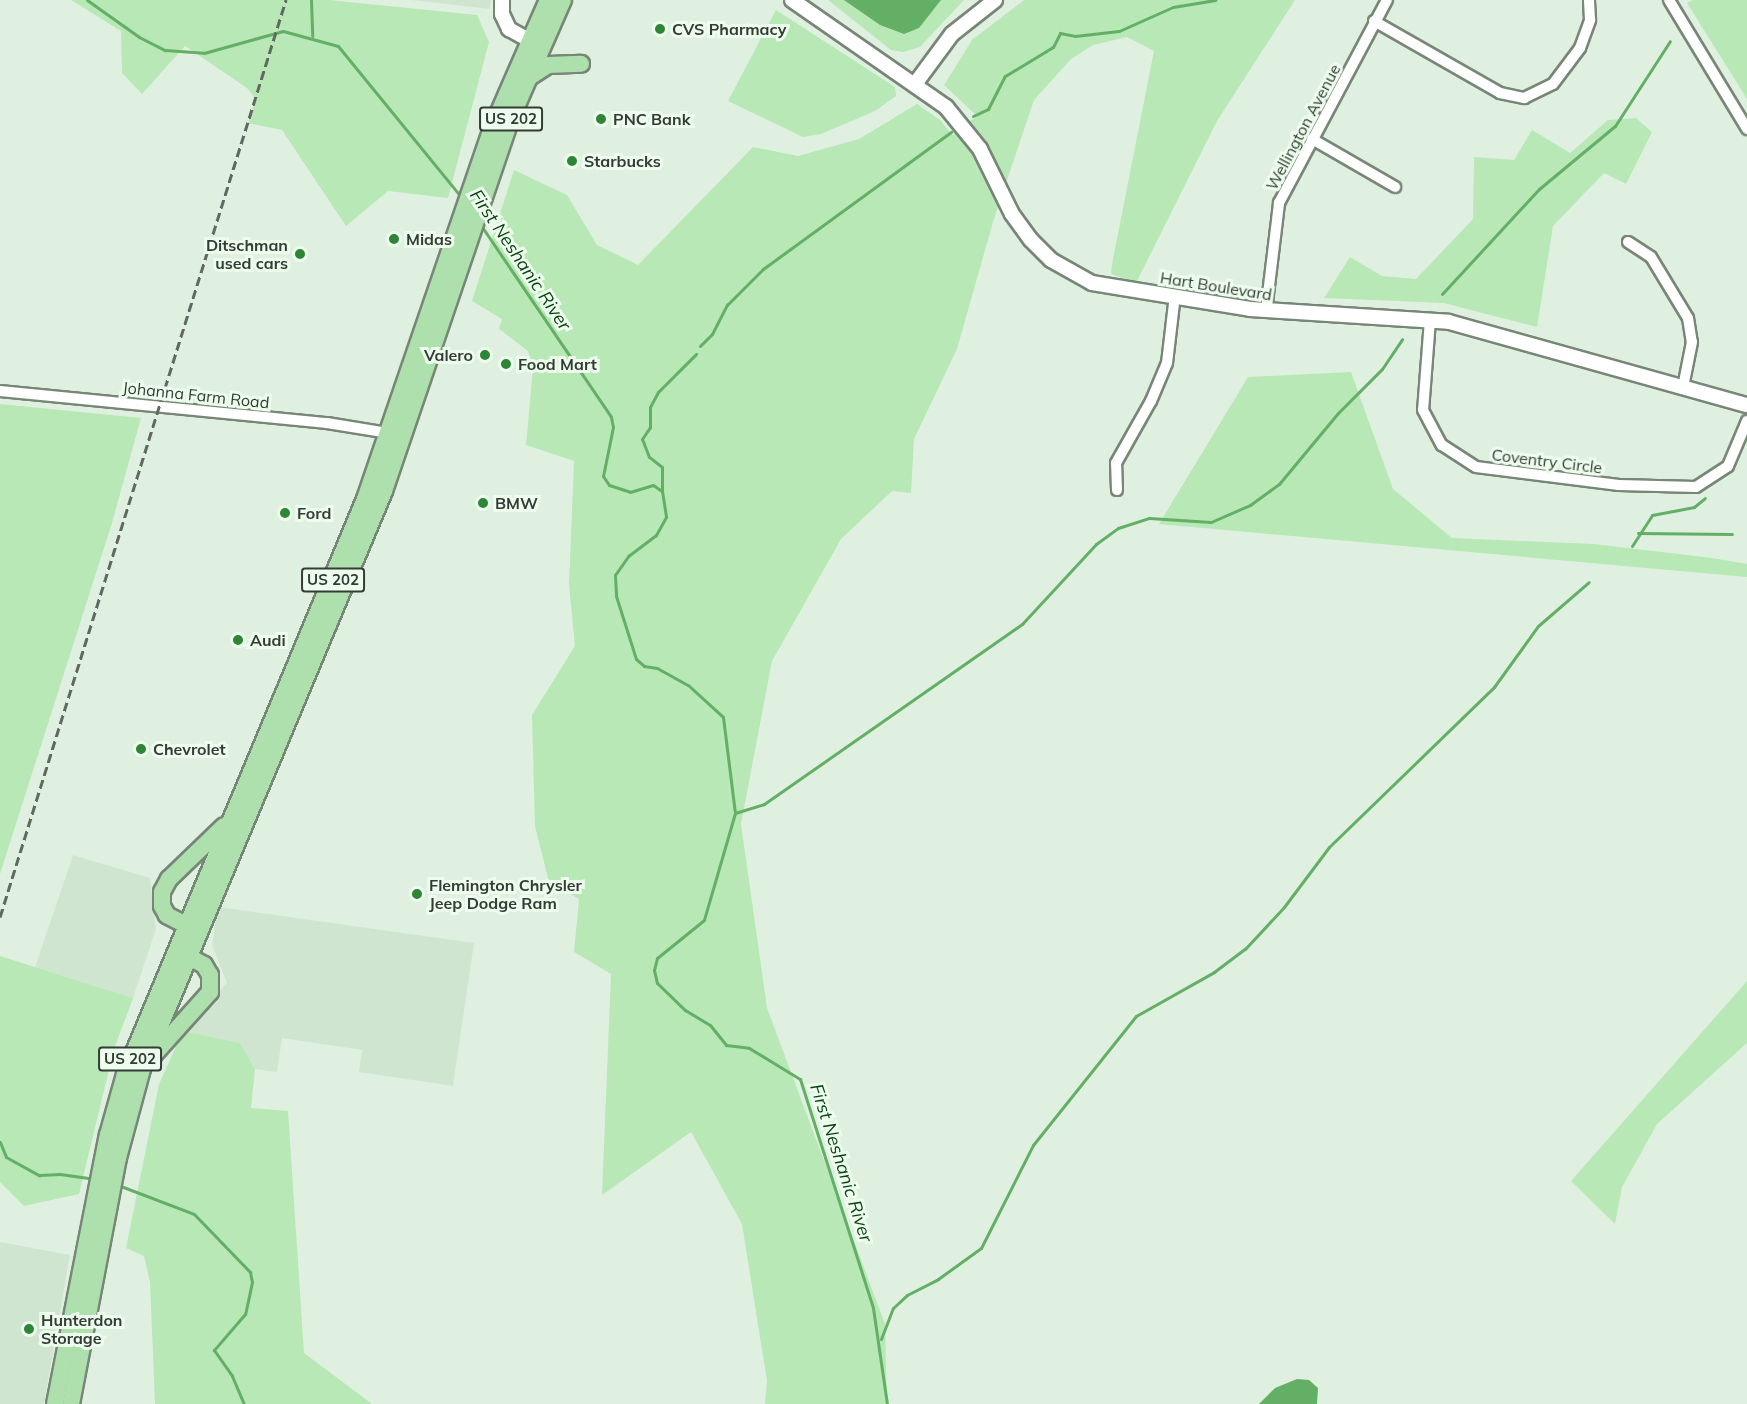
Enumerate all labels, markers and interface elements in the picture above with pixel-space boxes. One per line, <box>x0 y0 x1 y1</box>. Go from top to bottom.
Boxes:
place label: CVS Pharmacy <box>672 19 786 39</box>
marker: CVS Pharmacy <box>653 22 667 36</box>
street label: Wellington Avenue <box>1262 61 1344 193</box>
road number: US 202 <box>478 107 544 131</box>
place label: PNC Bank <box>613 109 691 129</box>
marker: PNC Bank <box>594 112 608 126</box>
place label: Starbucks <box>584 151 661 171</box>
marker: Starbucks <box>565 154 579 168</box>
water label: First Neshanic River <box>465 186 575 334</box>
place label: Midas <box>406 229 452 249</box>
marker: Midas <box>387 232 401 246</box>
place label: Ditschman used cars <box>206 235 288 273</box>
marker: Ditschman used cars <box>293 247 307 261</box>
street label: Hart Boulevard <box>1159 268 1273 304</box>
place label: Valero <box>424 345 473 365</box>
marker: Valero <box>478 348 492 362</box>
place label: Food Mart <box>518 354 597 374</box>
marker: Food Mart <box>499 357 513 371</box>
street label: Johanna Farm Road <box>122 378 270 412</box>
street label: Coventry Circle <box>1491 445 1603 477</box>
place label: BMW <box>495 493 538 513</box>
marker: BMW <box>476 496 490 510</box>
place label: Ford <box>297 503 331 523</box>
marker: Ford <box>278 506 292 520</box>
road number: US 202 <box>300 568 366 592</box>
place label: Audi <box>250 630 286 650</box>
marker: Audi <box>231 633 245 647</box>
place label: Chevrolet <box>153 739 226 759</box>
marker: Chevrolet <box>134 742 148 756</box>
place label: Flemington Chrysler Jeep Dodge Ram <box>429 875 582 913</box>
marker: Flemington Chrysler Jeep Dodge Ram <box>410 887 424 901</box>
road number: US 202 <box>97 1047 163 1071</box>
water label: First Neshanic River <box>805 1081 877 1245</box>
place label: Hunterdon Storage <box>41 1310 123 1348</box>
marker: Hunterdon Storage <box>22 1322 36 1336</box>

